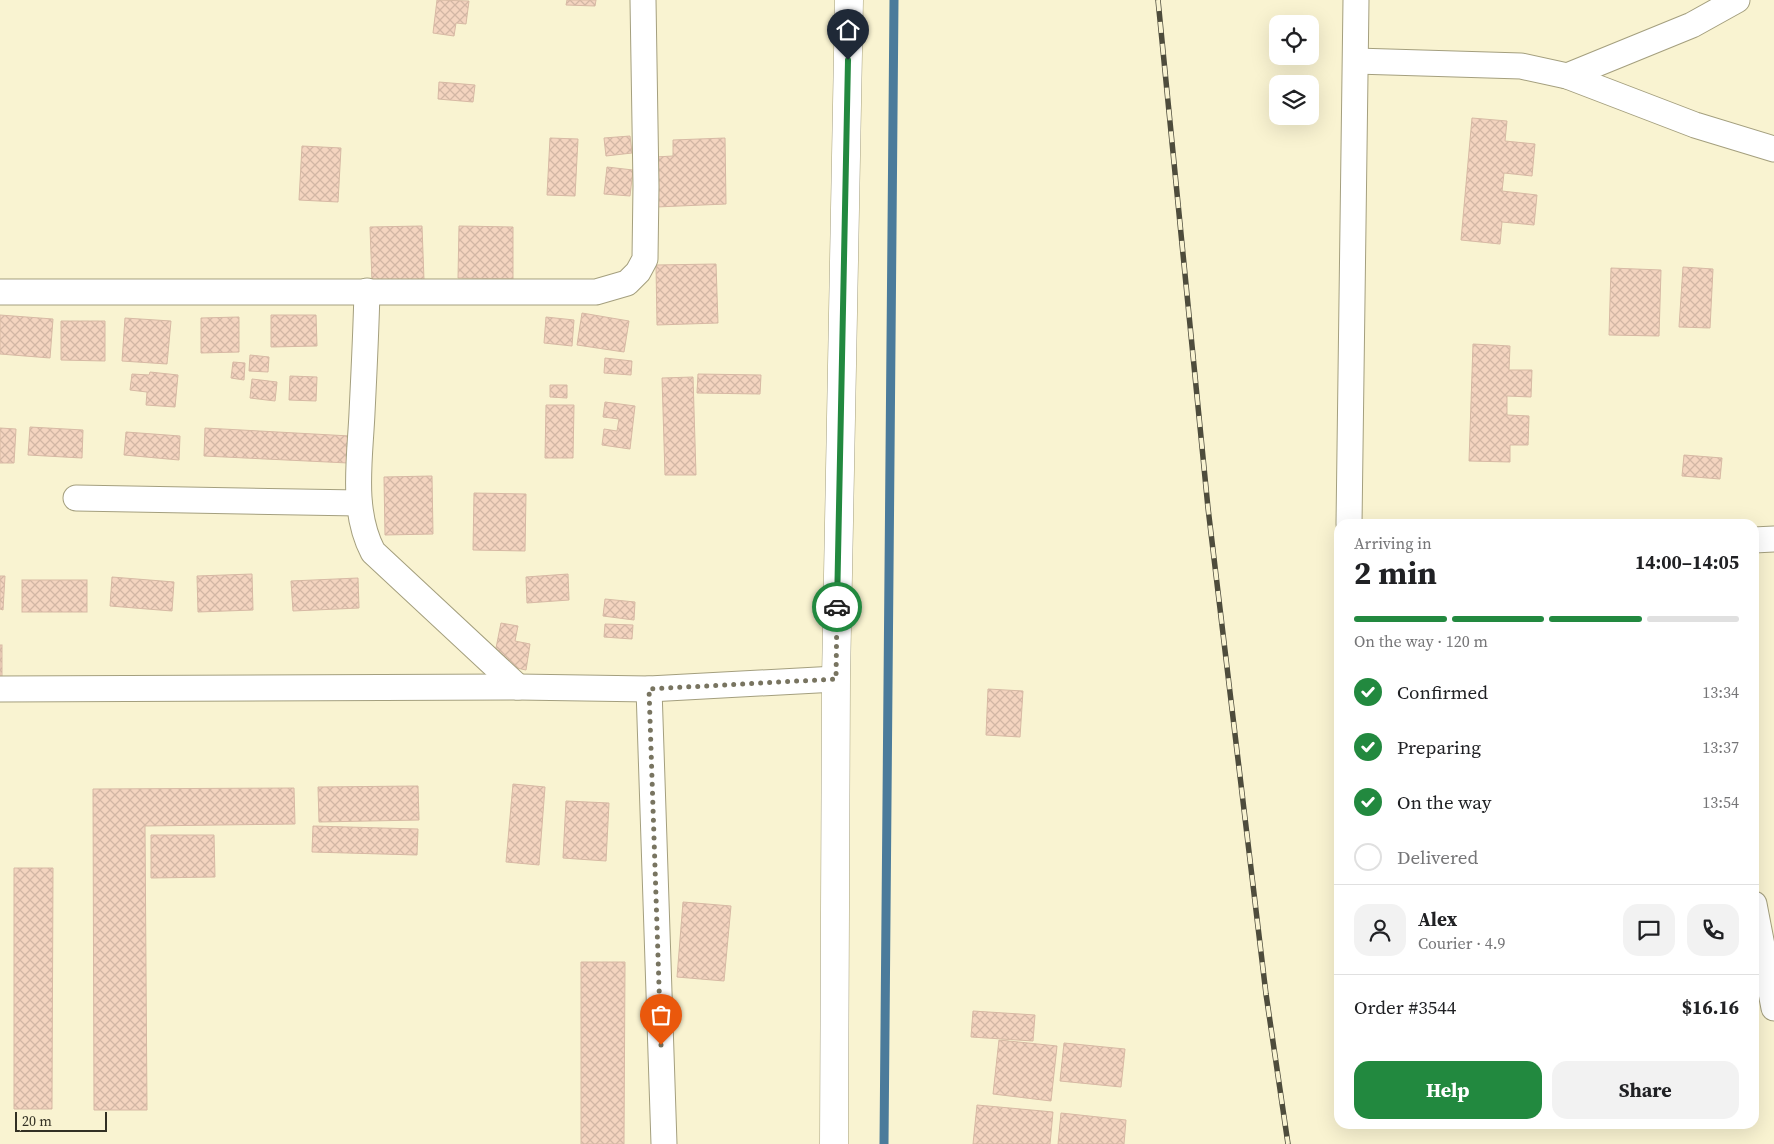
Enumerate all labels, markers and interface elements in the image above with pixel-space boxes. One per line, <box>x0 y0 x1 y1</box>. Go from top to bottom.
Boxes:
pin <box>827 9 869 60</box>
map controls <box>1269 15 1319 125</box>
button: locate <box>1269 15 1319 65</box>
icon: home <box>834 16 862 44</box>
button: layers <box>1269 75 1319 125</box>
text: Arriving in <box>1354 532 1432 554</box>
text: 14:00–14:05 <box>1635 549 1739 575</box>
text: 2 min <box>1354 551 1437 595</box>
courier <box>812 582 862 632</box>
icon: car <box>823 593 851 621</box>
text: On the way · 120 m <box>1354 630 1488 652</box>
icon: check <box>1354 678 1382 706</box>
text: Confirmed <box>1397 679 1488 705</box>
text: 13:34 <box>1702 681 1739 703</box>
icon: check <box>1354 733 1382 761</box>
text: Preparing <box>1397 734 1481 760</box>
text: 13:37 <box>1702 736 1739 758</box>
icon: check <box>1354 788 1382 816</box>
text: On the way <box>1397 789 1492 815</box>
text: 13:54 <box>1702 791 1739 813</box>
text: Delivered <box>1397 844 1478 870</box>
button: person <box>1354 904 1406 956</box>
button: chat <box>1623 904 1675 956</box>
button: phone <box>1687 904 1739 956</box>
text: Alex <box>1418 906 1457 932</box>
text: Courier · 4.9 <box>1418 932 1506 954</box>
pin <box>640 994 682 1045</box>
text: Order #3544 <box>1354 994 1456 1020</box>
text: $16.16 <box>1682 994 1739 1020</box>
icon: bag <box>647 1001 675 1029</box>
button: Help <box>1354 1061 1542 1119</box>
button: Share <box>1552 1061 1739 1119</box>
scale bar <box>15 1109 108 1132</box>
text: 20 m <box>22 1111 52 1131</box>

